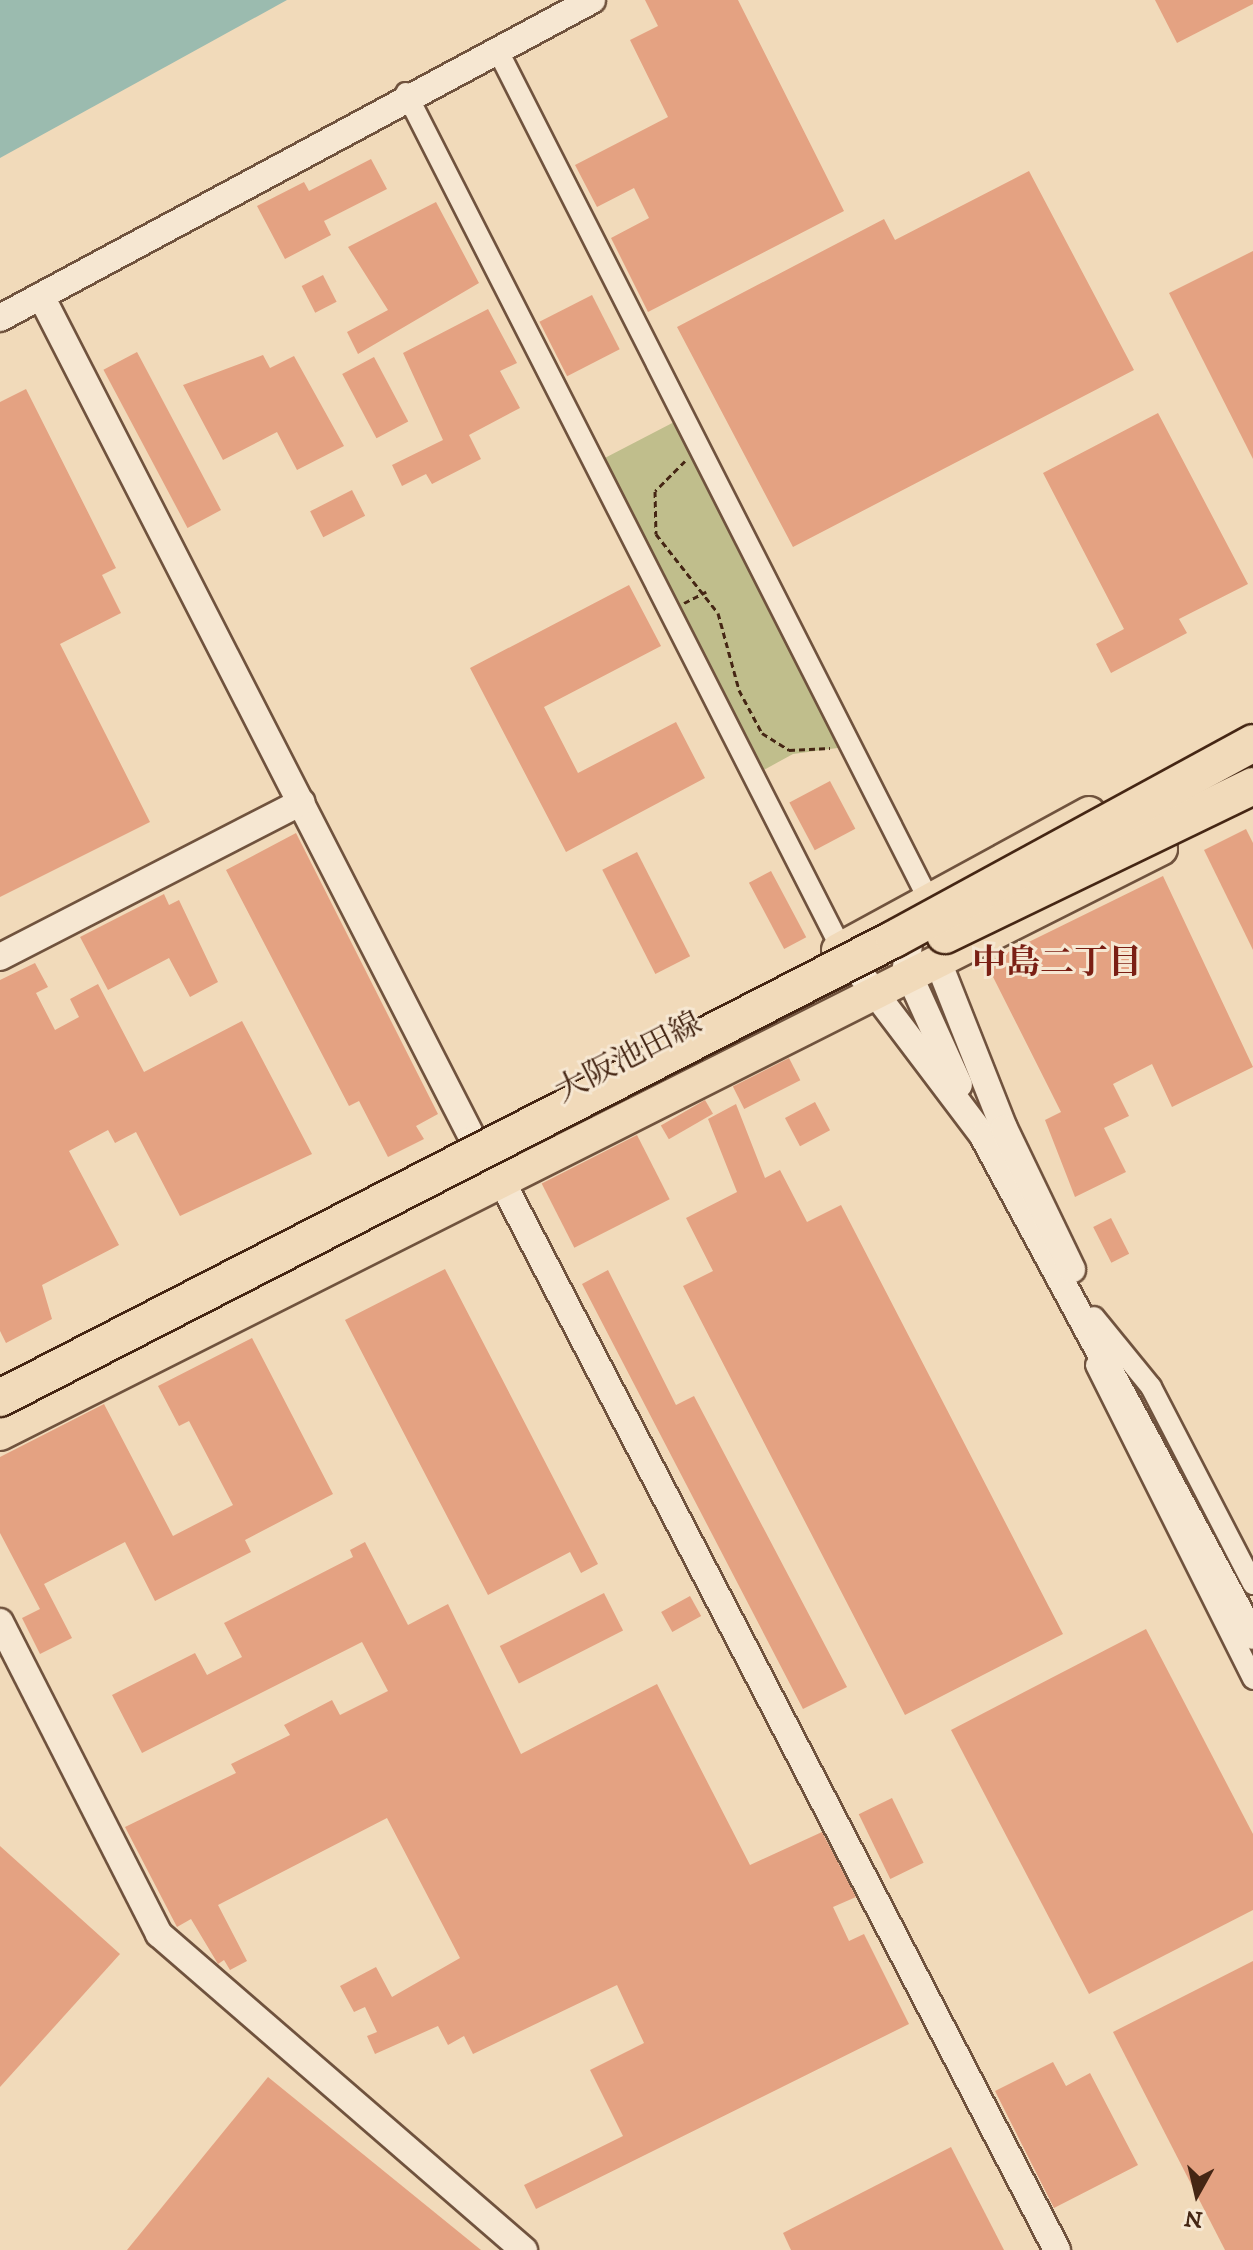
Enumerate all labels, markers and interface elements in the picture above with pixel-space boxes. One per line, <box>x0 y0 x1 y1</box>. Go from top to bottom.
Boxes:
district label: 中島二丁目 <box>972 944 1142 984</box>
street label: 大阪池田線 <box>549 1005 709 1111</box>
north arrow <box>1157 2154 1237 2234</box>
text: N <box>1183 2204 1204 2233</box>

